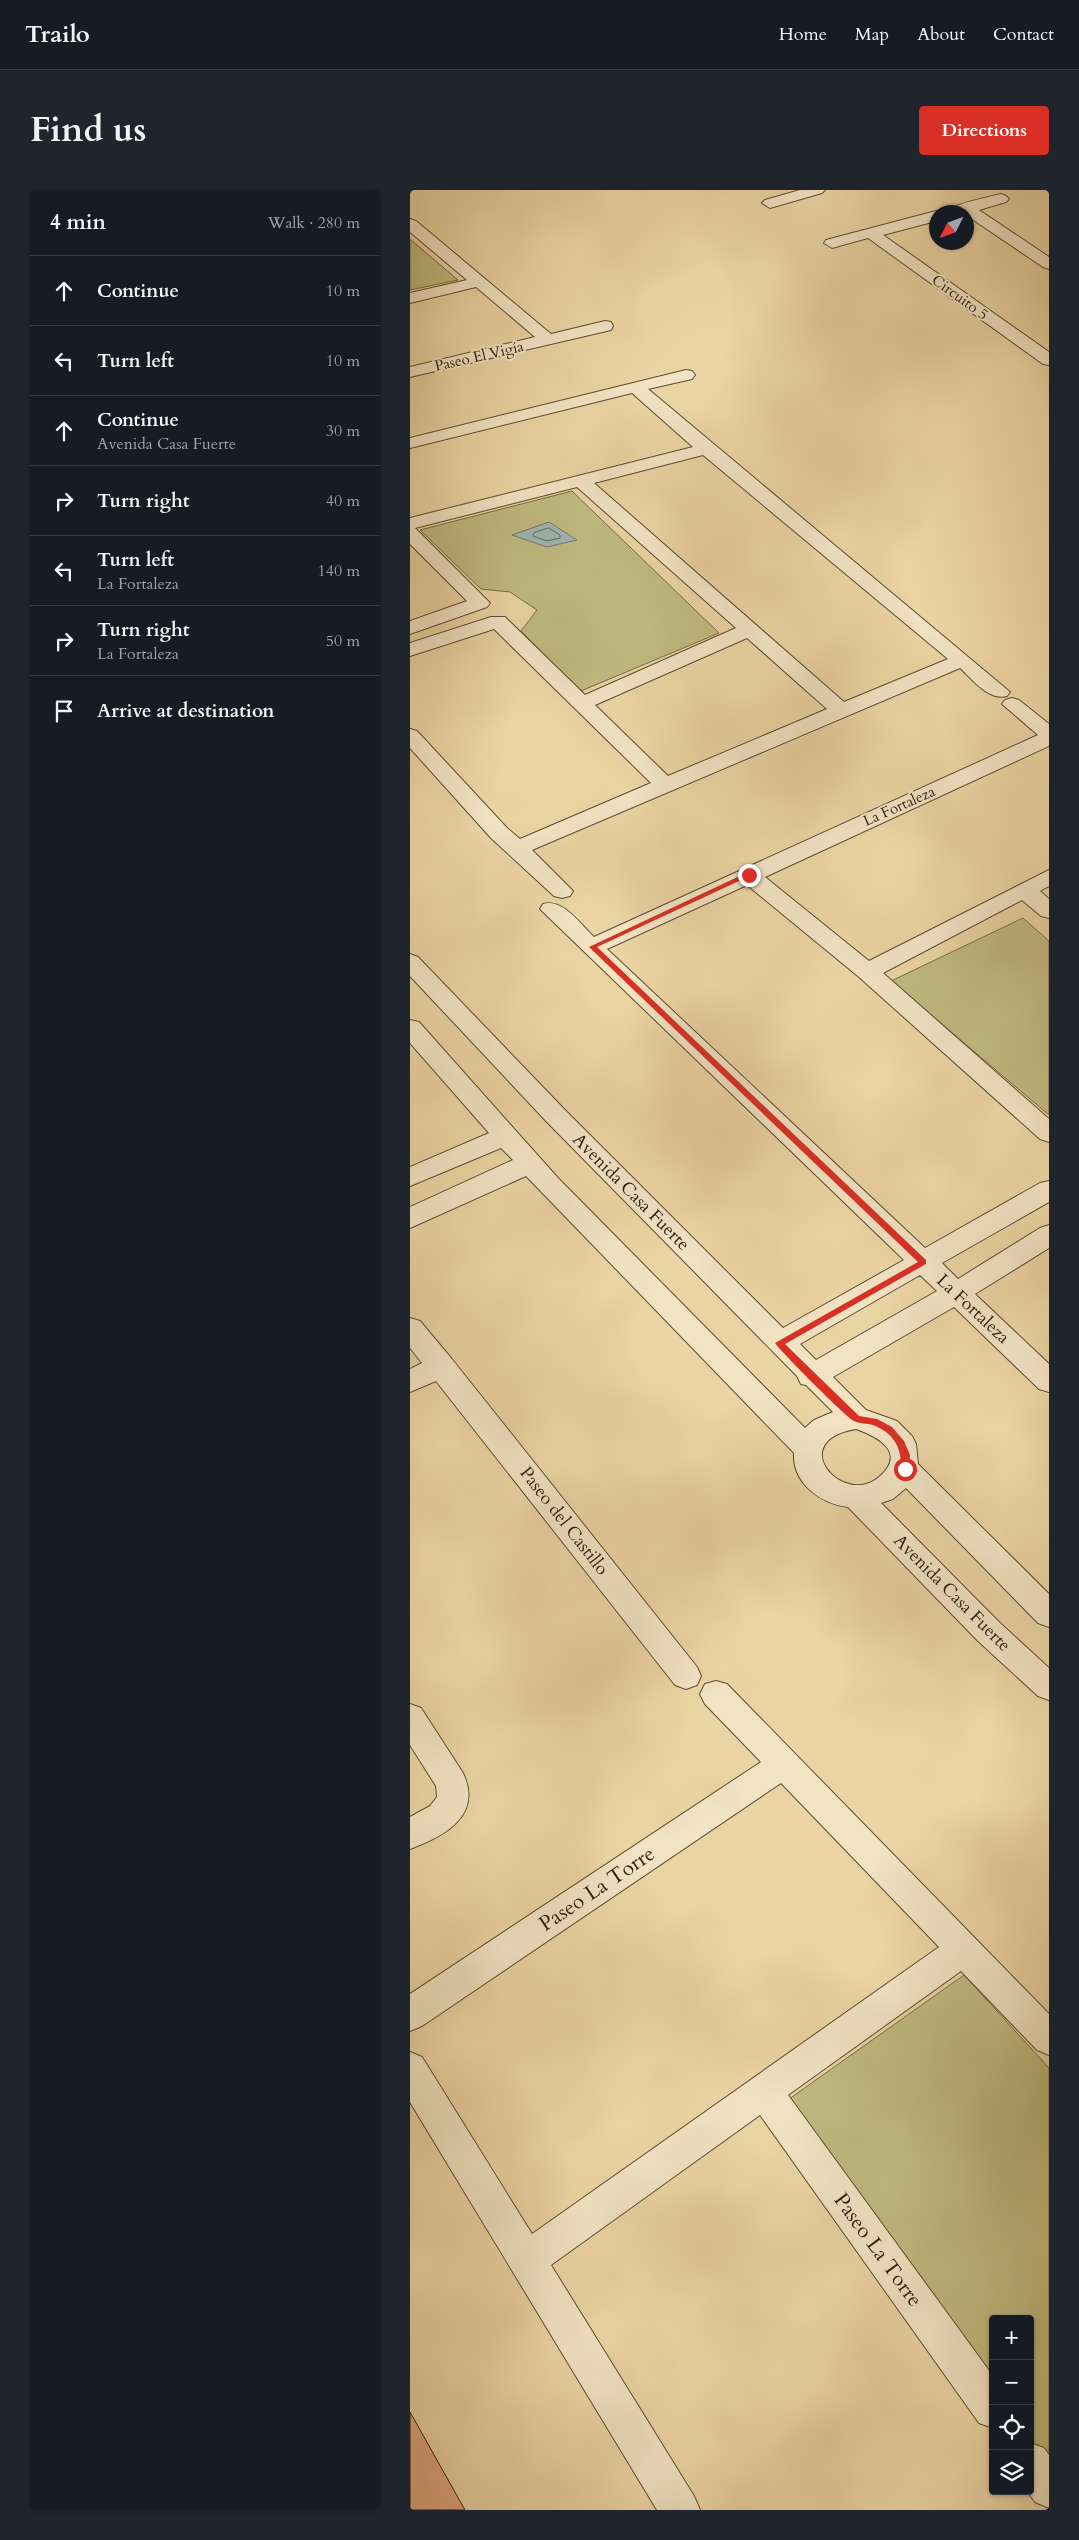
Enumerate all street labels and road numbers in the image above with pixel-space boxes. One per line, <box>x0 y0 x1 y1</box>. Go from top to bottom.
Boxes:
street label: Circuito 5 <box>928 270 992 324</box>
street label: Paseo El Vigía <box>433 336 526 376</box>
street label: La Fortaleza <box>860 781 939 831</box>
street label: Avenida Casa Fuerte <box>567 1128 695 1256</box>
street label: La Fortaleza <box>931 1268 1015 1350</box>
street label: Paseo del Castillo <box>514 1461 615 1581</box>
street label: Avenida Casa Fuerte <box>888 1529 1016 1657</box>
street label: Paseo La Torre <box>533 1839 661 1939</box>
street label: Paseo La Torre <box>827 2187 929 2313</box>

